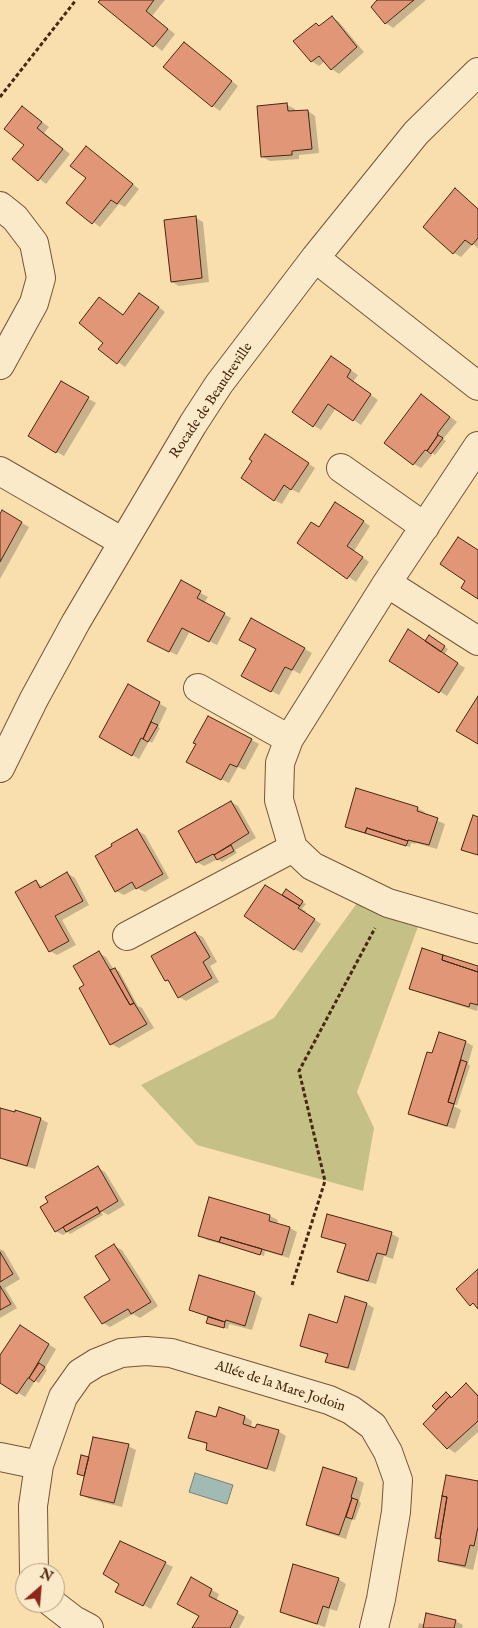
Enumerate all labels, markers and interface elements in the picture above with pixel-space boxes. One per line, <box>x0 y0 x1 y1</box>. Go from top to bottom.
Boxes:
street label: Rocade de Beaudreville <box>167 340 257 462</box>
street label: Allée de la Mare Jodoin <box>213 1358 347 1416</box>
north arrow <box>15 1563 65 1613</box>
text: N <box>37 1565 56 1586</box>

